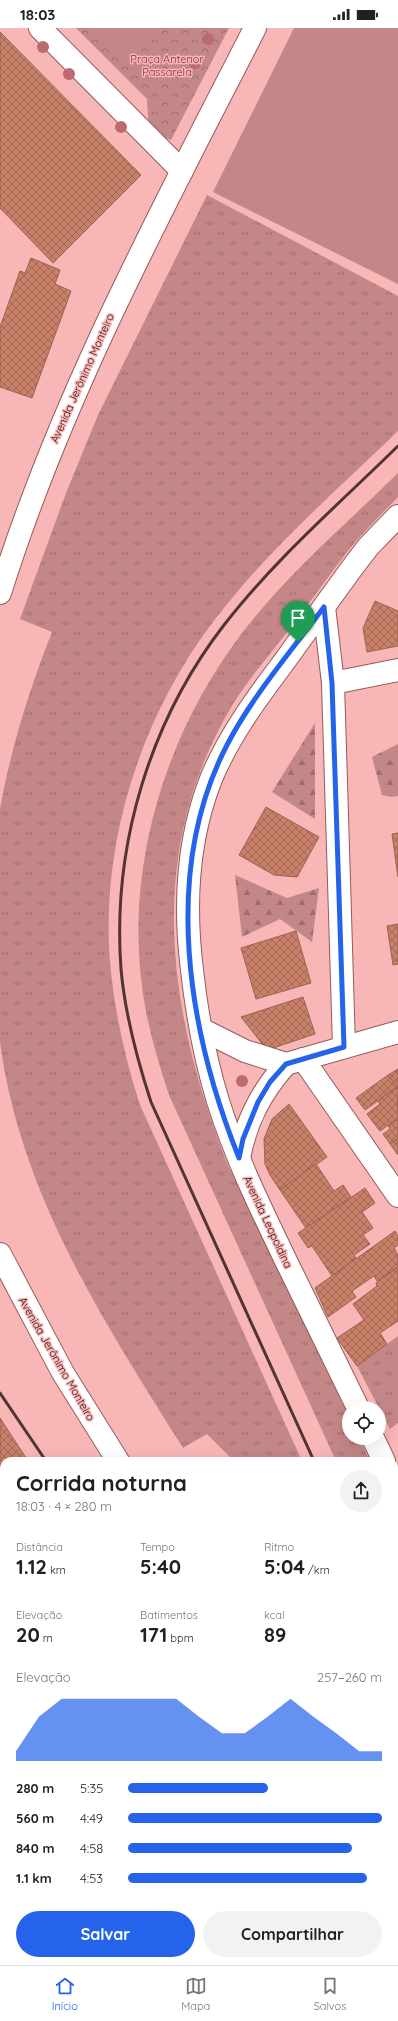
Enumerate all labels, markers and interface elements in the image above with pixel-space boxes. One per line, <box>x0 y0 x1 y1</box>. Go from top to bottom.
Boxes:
text: 18:03 <box>20 5 55 24</box>
park label: Praça Antenor Passarela <box>130 52 204 79</box>
street label: Avenida Jerônimo Monteiro <box>47 311 117 445</box>
pin <box>281 601 315 642</box>
icon: arrive <box>287 607 309 629</box>
street label: Avenida Leopoldina <box>240 1174 296 1270</box>
street label: Avenida Jerônimo Monteiro <box>16 1295 98 1424</box>
map controls <box>342 1401 386 1445</box>
button: locate <box>342 1401 386 1445</box>
text: Corrida noturna <box>16 1469 187 1497</box>
button: share <box>340 1470 382 1512</box>
text: 18:03 · 4 × 280 m <box>16 1498 112 1514</box>
text: Distância <box>16 1540 63 1554</box>
text: Tempo <box>140 1540 175 1554</box>
text: Ritmo <box>264 1540 294 1554</box>
text: 1.12 <box>16 1554 47 1579</box>
text: 5:40 <box>140 1554 181 1579</box>
text: 5:04 <box>264 1554 305 1579</box>
text: km <box>47 1563 66 1577</box>
text: /km <box>305 1563 330 1577</box>
text: Elevação <box>16 1608 62 1622</box>
text: Batimentos <box>140 1608 198 1622</box>
text: kcal <box>264 1608 285 1622</box>
text: 20 <box>16 1622 40 1647</box>
text: 171 <box>140 1622 167 1647</box>
text: 89 <box>264 1622 286 1647</box>
text: m <box>40 1631 53 1645</box>
text: bpm <box>167 1631 194 1645</box>
text: Elevação <box>16 1669 71 1685</box>
text: 257–260 m <box>317 1669 382 1685</box>
text: 280 m <box>16 1780 54 1796</box>
text: 5:35 <box>80 1780 103 1796</box>
text: 560 m <box>16 1810 54 1826</box>
text: 4:49 <box>80 1810 103 1826</box>
text: 840 m <box>16 1840 54 1856</box>
text: 4:58 <box>80 1840 103 1856</box>
text: 1.1 km <box>16 1870 52 1886</box>
text: 4:53 <box>80 1870 103 1886</box>
button: Salvar <box>16 1911 195 1957</box>
button: Compartilhar <box>203 1911 382 1957</box>
tab: Início <box>52 1975 78 2013</box>
tab: Mapa <box>181 1975 210 2013</box>
tab: Salvos <box>314 1975 346 2013</box>

